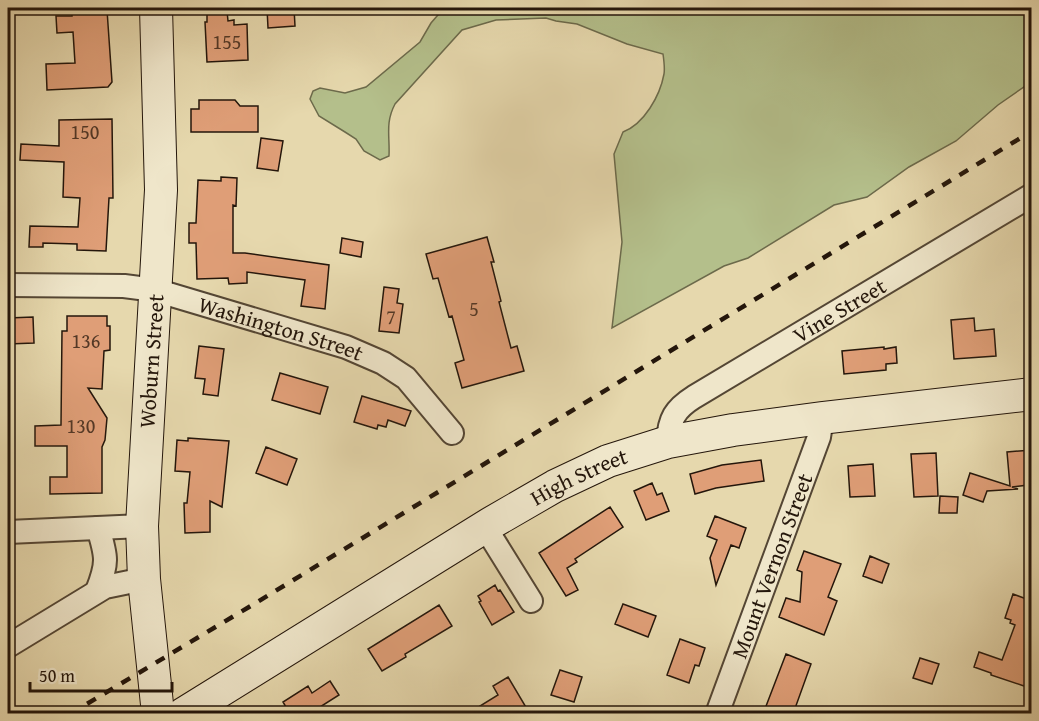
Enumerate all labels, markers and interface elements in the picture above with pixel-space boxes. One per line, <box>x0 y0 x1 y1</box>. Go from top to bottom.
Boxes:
house number: 155 <box>213 27 241 56</box>
house number: 150 <box>71 117 99 146</box>
street label: Vine Street <box>786 270 892 351</box>
street label: Washington Street <box>195 288 369 369</box>
street label: Woburn Street <box>130 293 172 429</box>
house number: 5 <box>469 294 479 323</box>
house number: 7 <box>386 302 396 331</box>
house number: 136 <box>72 326 100 355</box>
house number: 130 <box>67 411 95 440</box>
street label: High Street <box>524 440 632 513</box>
street label: Mount Vernon Street <box>723 468 820 663</box>
scale bar <box>30 655 172 693</box>
text: 50 m <box>39 662 75 689</box>

